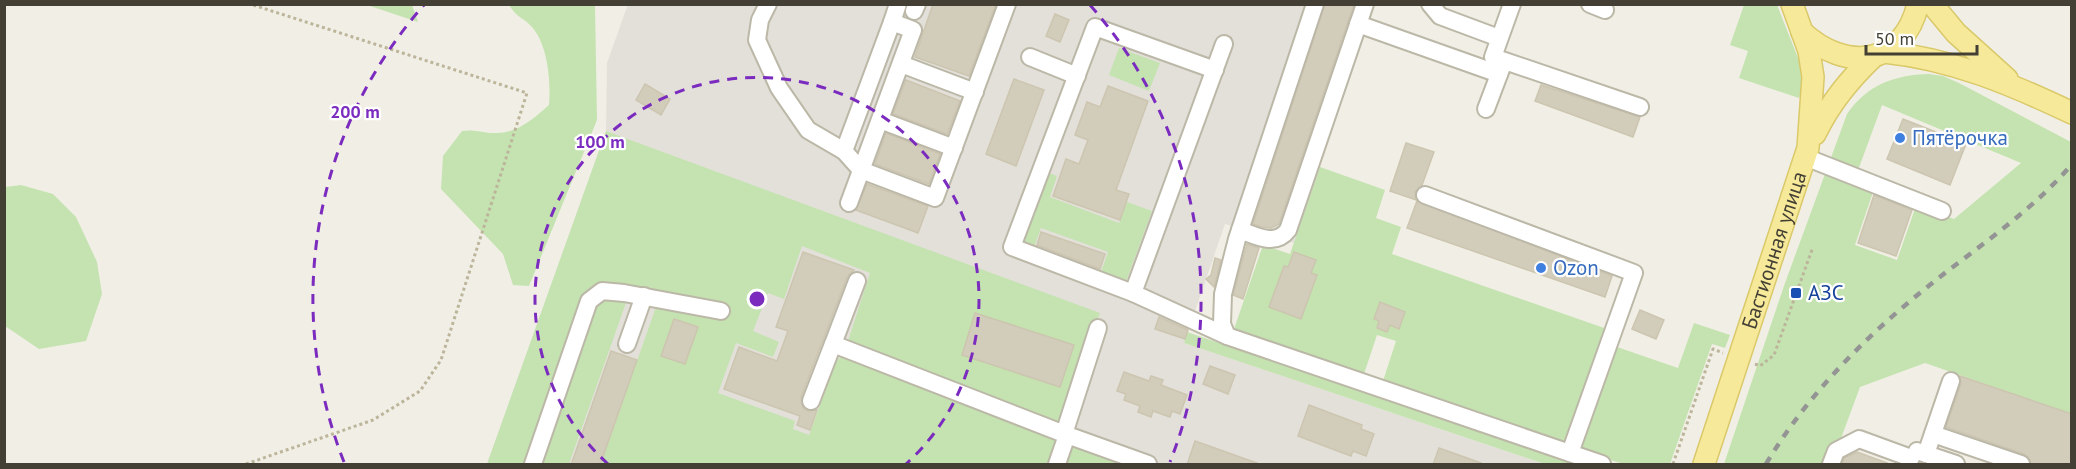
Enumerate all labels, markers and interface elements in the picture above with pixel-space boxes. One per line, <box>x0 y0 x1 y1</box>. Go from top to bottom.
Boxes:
scale bar <box>1866 18 1977 56</box>
text: 50 m <box>1875 27 1914 50</box>
text: 200 m <box>330 100 380 123</box>
place label: Пятёрочка <box>1912 124 2008 151</box>
text: 100 m <box>575 130 625 153</box>
marker: Пятёрочка <box>1893 131 1907 145</box>
street label: Бастионная улица <box>1735 168 1812 332</box>
place label: Ozon <box>1553 254 1599 281</box>
marker: Ozon <box>1534 261 1548 275</box>
place label: АЗС <box>1808 279 1844 306</box>
marker: АЗС <box>1789 286 1803 300</box>
centre of rings <box>747 289 767 309</box>

